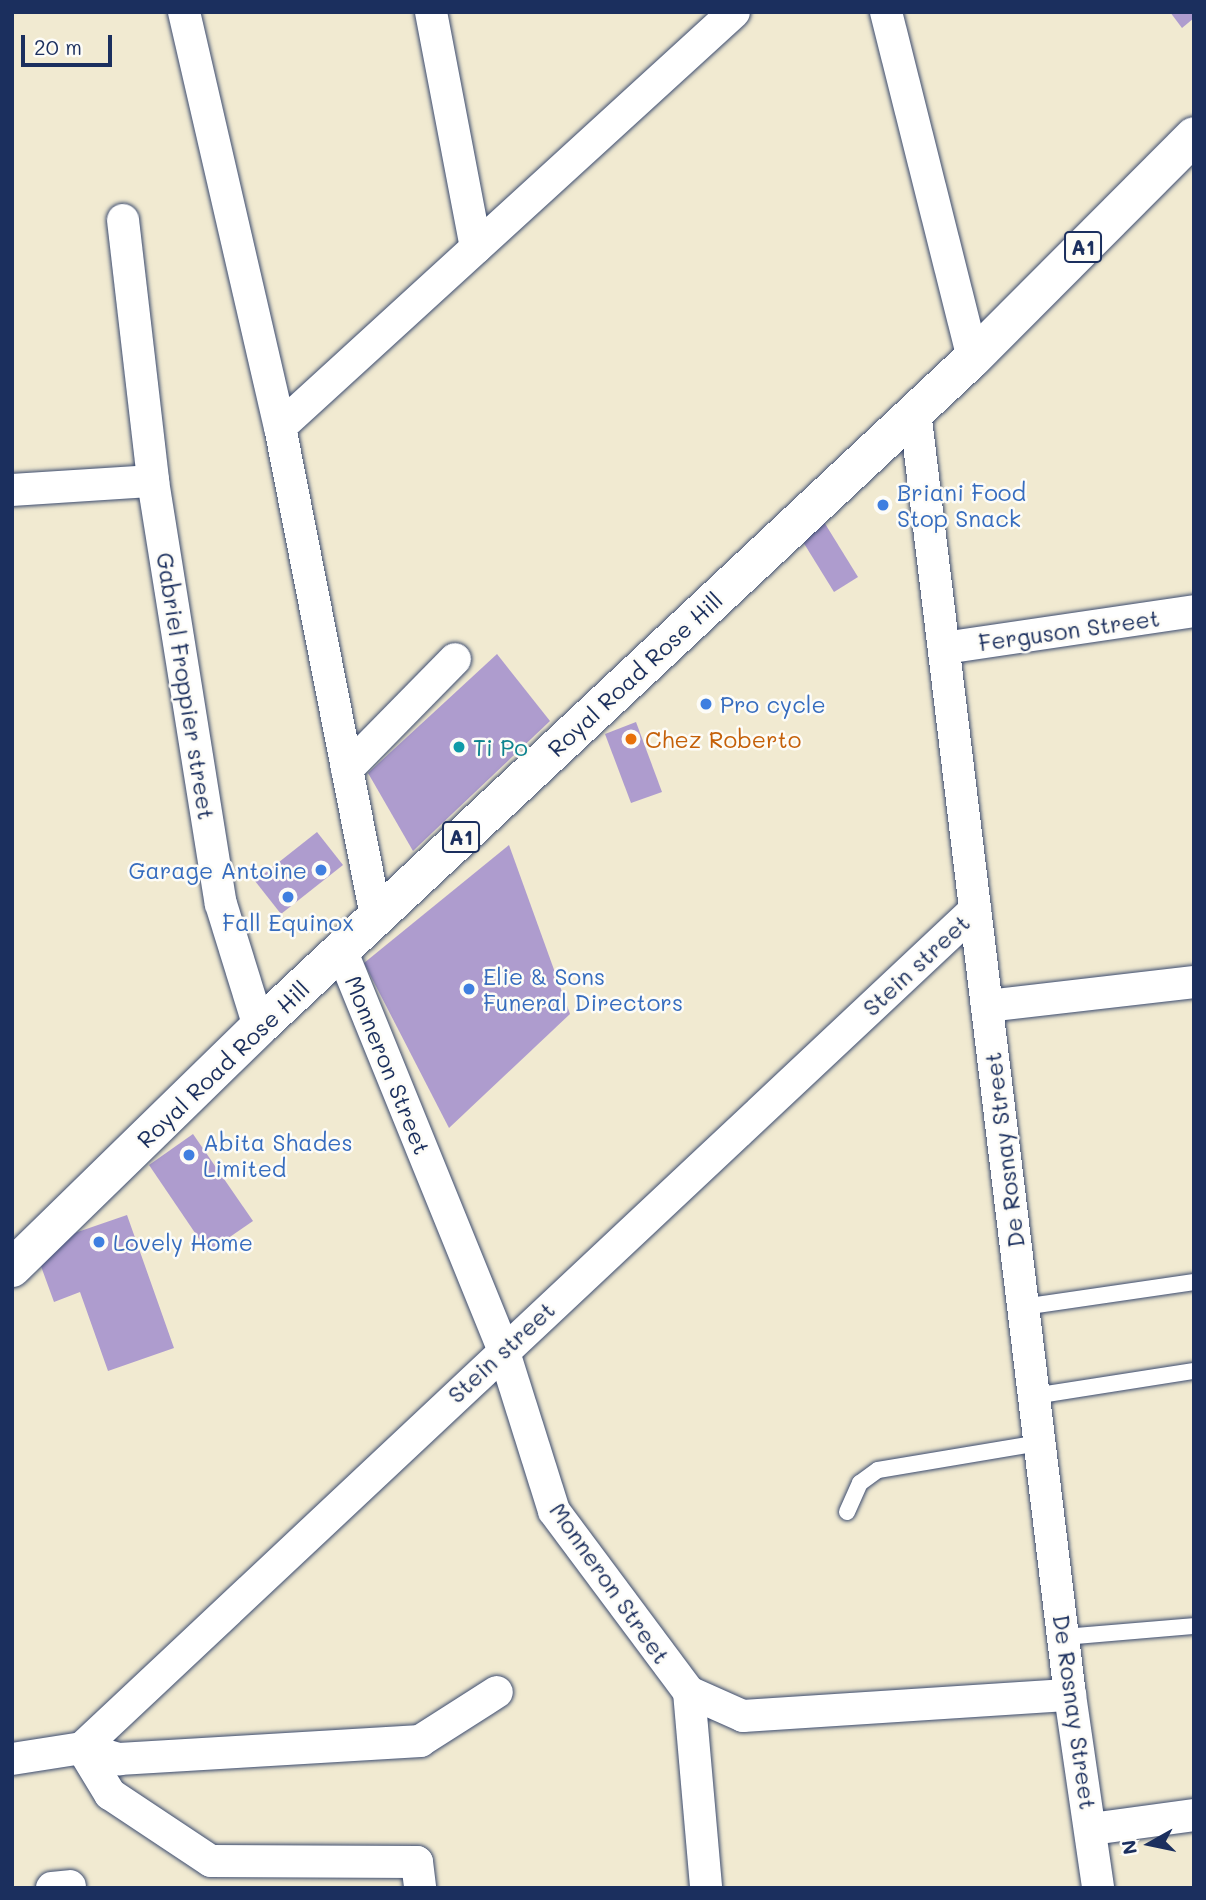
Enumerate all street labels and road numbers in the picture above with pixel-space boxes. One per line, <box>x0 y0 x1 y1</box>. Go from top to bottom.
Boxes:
road number: A1 <box>1064 230 1102 264</box>
street label: Gabriel Froppier street <box>151 550 221 822</box>
street label: Royal Road Rose Hill <box>542 586 728 762</box>
street label: Ferguson Street <box>977 604 1161 656</box>
road number: A1 <box>442 820 480 854</box>
street label: Stein street <box>857 909 975 1021</box>
street label: Monneron Street <box>340 972 436 1158</box>
street label: Royal Road Rose Hill <box>131 975 315 1153</box>
street label: De Rosnay Street <box>978 1051 1030 1249</box>
street label: Stein street <box>442 1296 560 1408</box>
street label: Monneron Street <box>544 1497 676 1669</box>
street label: De Rosnay Street <box>1048 1613 1102 1811</box>

